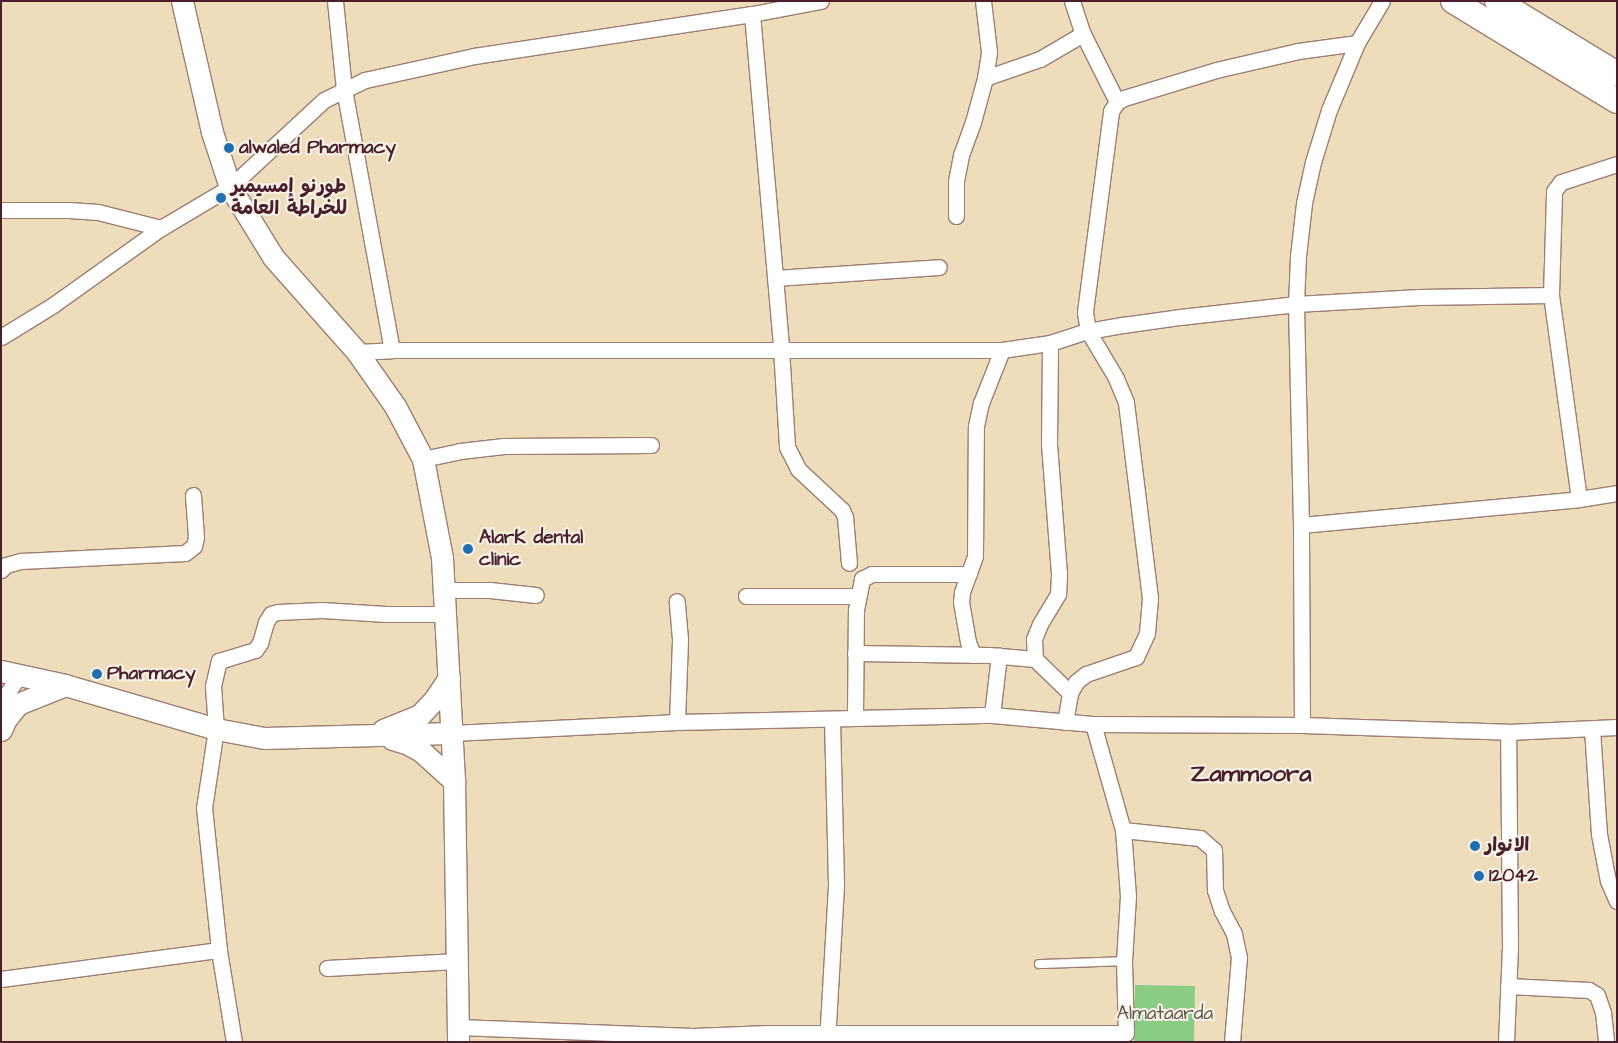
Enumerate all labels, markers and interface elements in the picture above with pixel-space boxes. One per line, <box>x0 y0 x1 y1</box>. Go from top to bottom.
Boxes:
place label: alwaled Pharmacy <box>239 137 396 159</box>
marker: alwaled Pharmacy <box>223 142 235 154</box>
place label: طورنو إمسيمير للخراطة العامة <box>231 176 347 220</box>
marker: طورنو إمسيمير للخراطة العامة <box>215 192 227 204</box>
place label: AlarK dental clinic <box>479 527 583 571</box>
marker: AlarK dental clinic <box>461 542 475 556</box>
place label: Pharmacy <box>107 663 196 685</box>
marker: Pharmacy <box>91 668 103 680</box>
district label: Zammoora <box>1191 761 1311 789</box>
place label: الانوار <box>1485 835 1529 857</box>
marker: الانوار <box>1469 840 1481 852</box>
place label: 12042 <box>1489 865 1538 887</box>
marker: 12042 <box>1473 870 1485 882</box>
park label: Almataarda <box>1117 1003 1213 1025</box>

